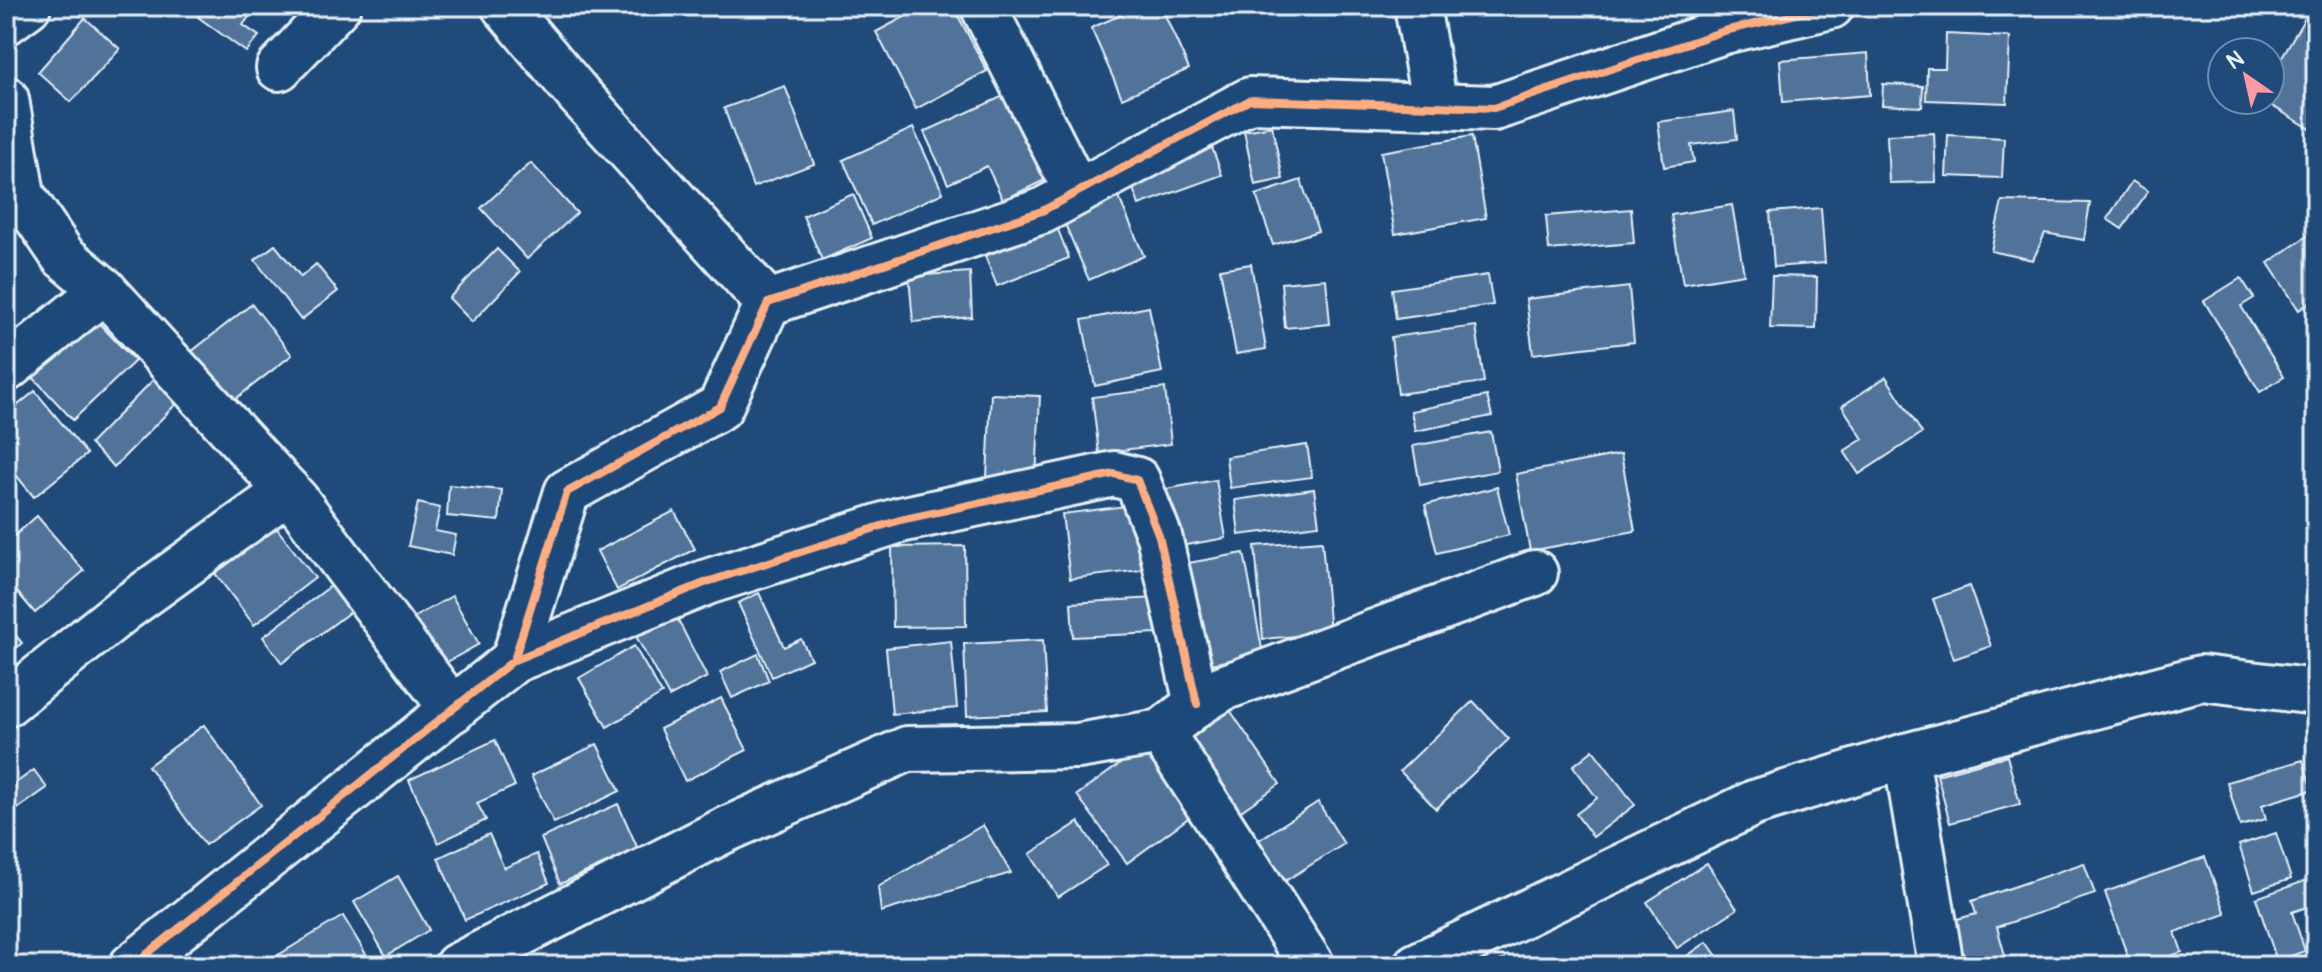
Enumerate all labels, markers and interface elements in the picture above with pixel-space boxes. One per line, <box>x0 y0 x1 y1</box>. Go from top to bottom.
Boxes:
north arrow <box>2206 36 2286 116</box>
text: N <box>2221 44 2249 76</box>

